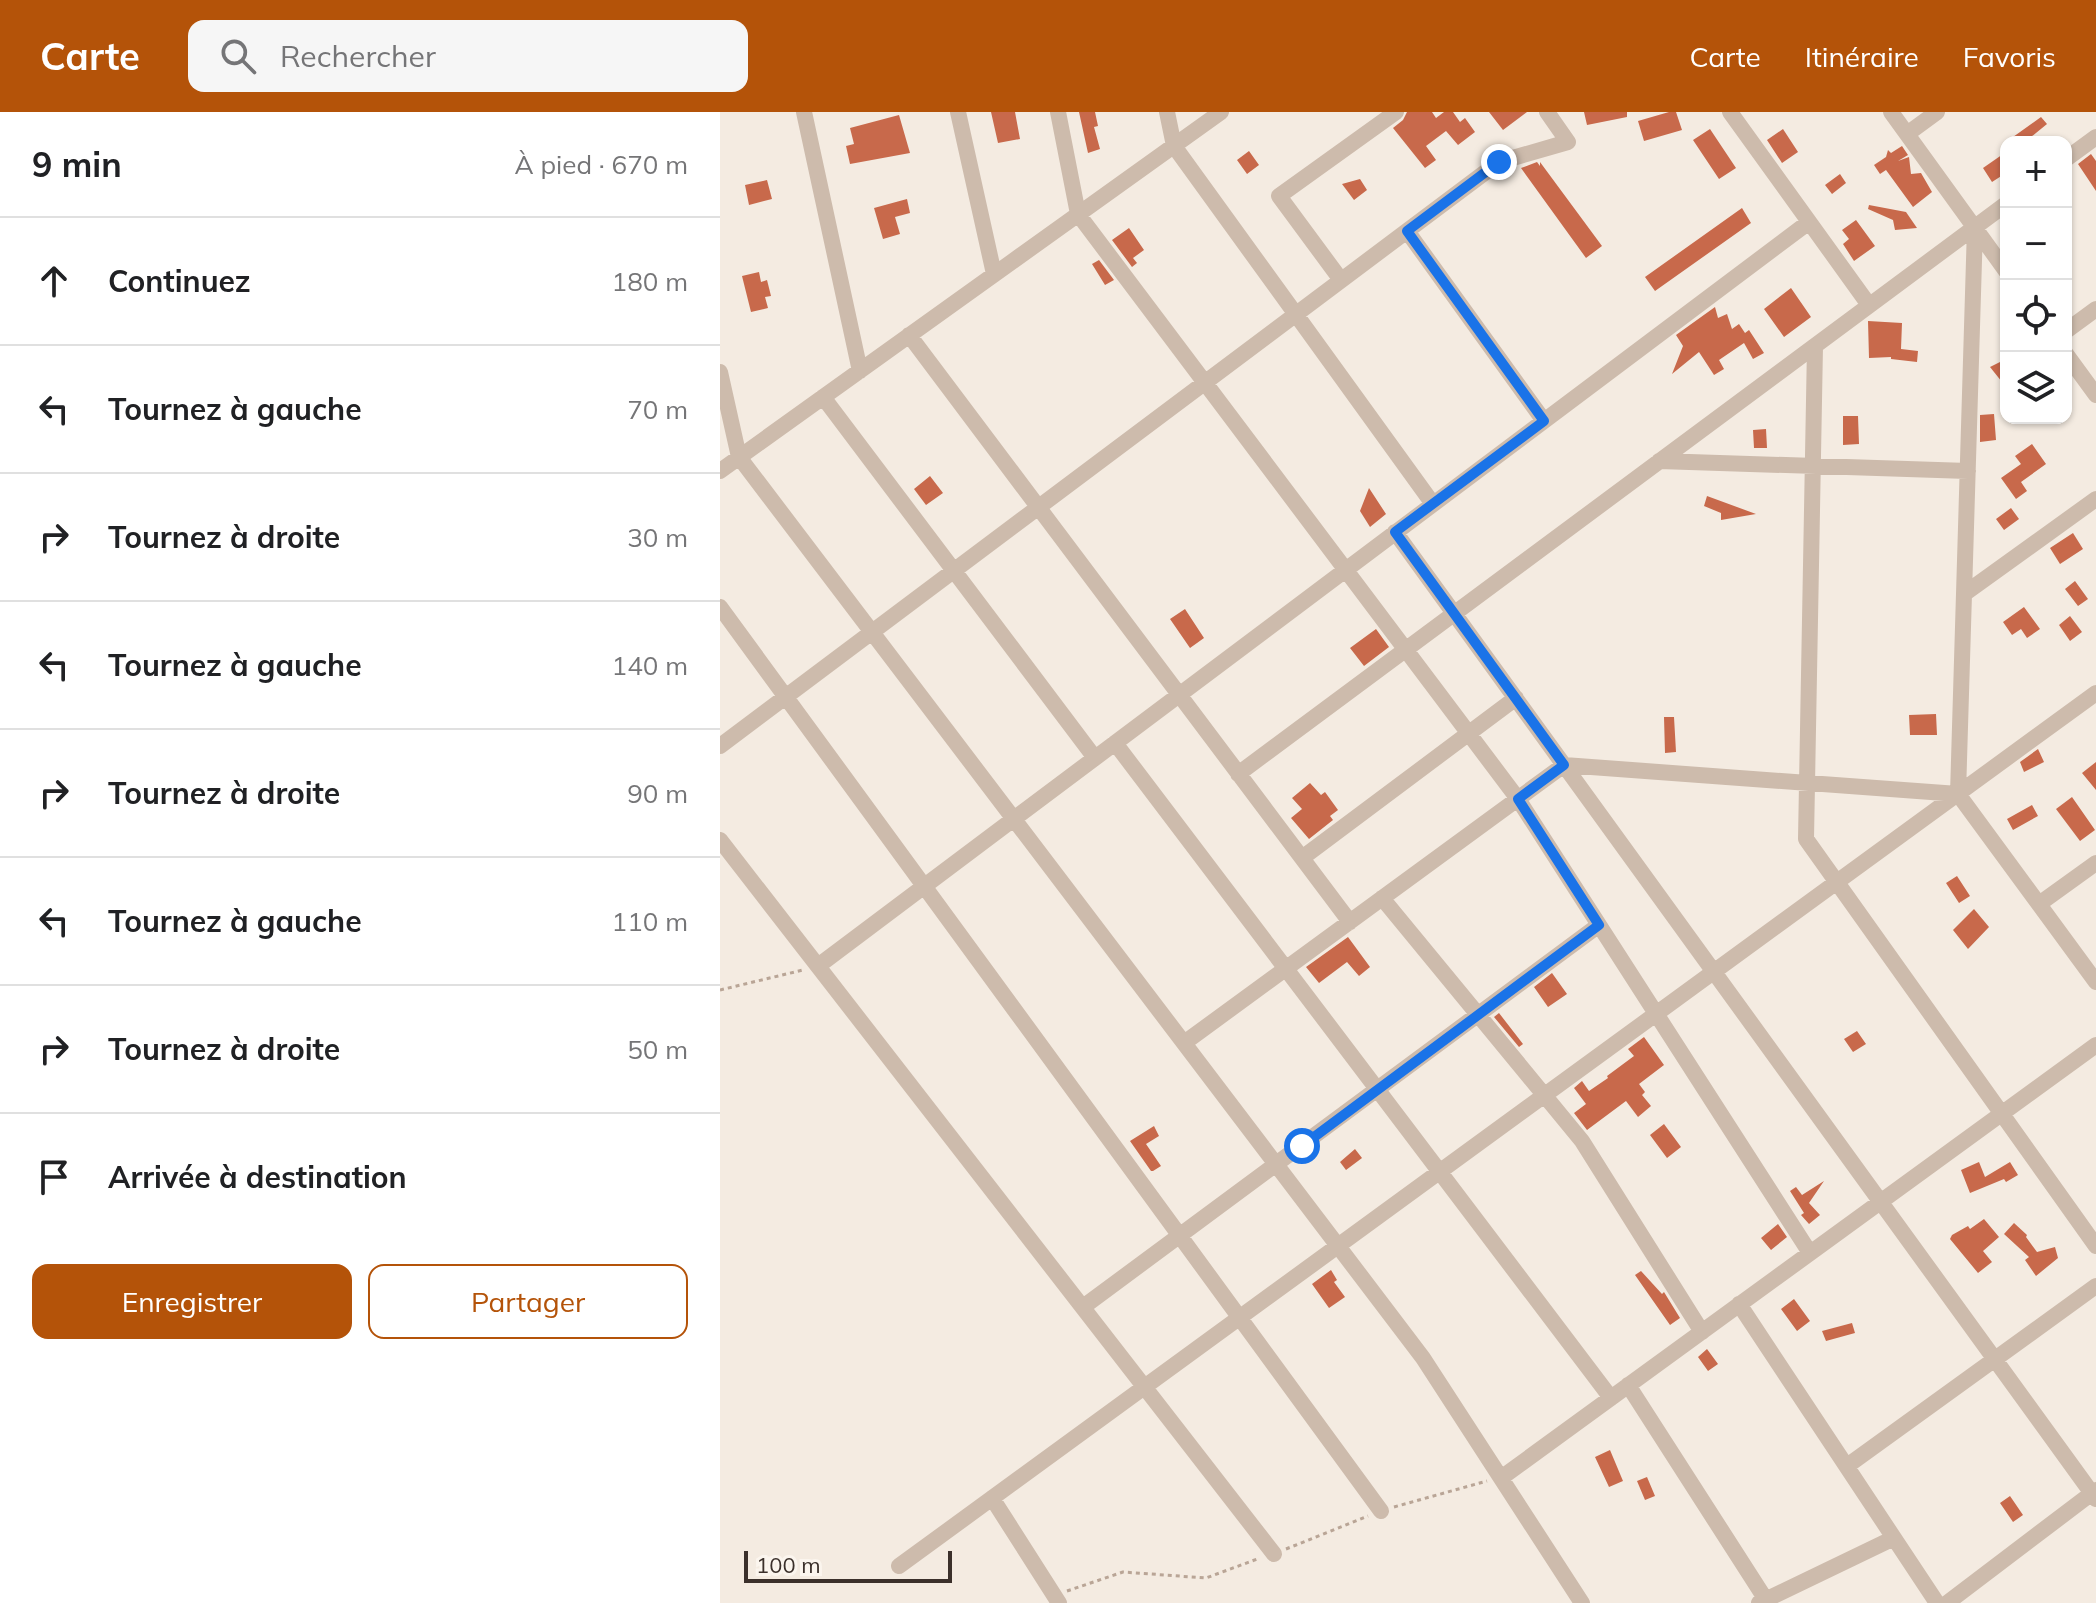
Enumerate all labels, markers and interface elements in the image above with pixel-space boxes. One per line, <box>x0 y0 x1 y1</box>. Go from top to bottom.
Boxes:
search box <box>188 20 748 92</box>
text: Carte <box>40 32 140 80</box>
icon: search <box>216 34 260 78</box>
text: Rechercher <box>280 37 436 75</box>
text: Carte <box>1689 39 1761 74</box>
text: Itinéraire <box>1805 39 1919 74</box>
text: Favoris <box>1963 39 2056 74</box>
map controls <box>2000 136 2072 424</box>
button: + <box>2000 136 2072 208</box>
text: 9 min <box>32 143 122 186</box>
route end <box>1481 144 1517 180</box>
text: À pied · 670 m <box>515 148 688 181</box>
button: − <box>2000 208 2072 280</box>
icon: ahead <box>32 259 76 303</box>
text: Continuez <box>108 262 251 300</box>
text: 180 m <box>612 265 688 298</box>
button: locate <box>2000 280 2072 352</box>
button: layers <box>2000 352 2072 424</box>
icon: left <box>32 387 76 431</box>
text: Tournez à gauche <box>108 390 362 428</box>
text: 70 m <box>627 393 688 426</box>
icon: right <box>32 515 76 559</box>
text: Tournez à droite <box>108 518 340 556</box>
text: 30 m <box>627 521 688 554</box>
icon: left <box>32 643 76 687</box>
text: Tournez à gauche <box>108 646 362 684</box>
text: 140 m <box>612 649 688 682</box>
icon: right <box>32 771 76 815</box>
text: Tournez à droite <box>108 774 340 812</box>
text: 90 m <box>627 777 688 810</box>
icon: left <box>32 899 76 943</box>
text: Tournez à gauche <box>108 902 362 940</box>
text: 110 m <box>612 905 688 938</box>
icon: right <box>32 1027 76 1071</box>
text: Tournez à droite <box>108 1030 340 1068</box>
text: 50 m <box>627 1033 688 1066</box>
route start <box>1284 1128 1320 1164</box>
icon: arrive <box>32 1155 76 1199</box>
text: Arrivée à destination <box>108 1158 407 1196</box>
button: Enregistrer <box>32 1264 352 1339</box>
button: Partager <box>368 1264 688 1339</box>
scale bar <box>744 1547 952 1583</box>
text: 100 m <box>756 1551 821 1579</box>

